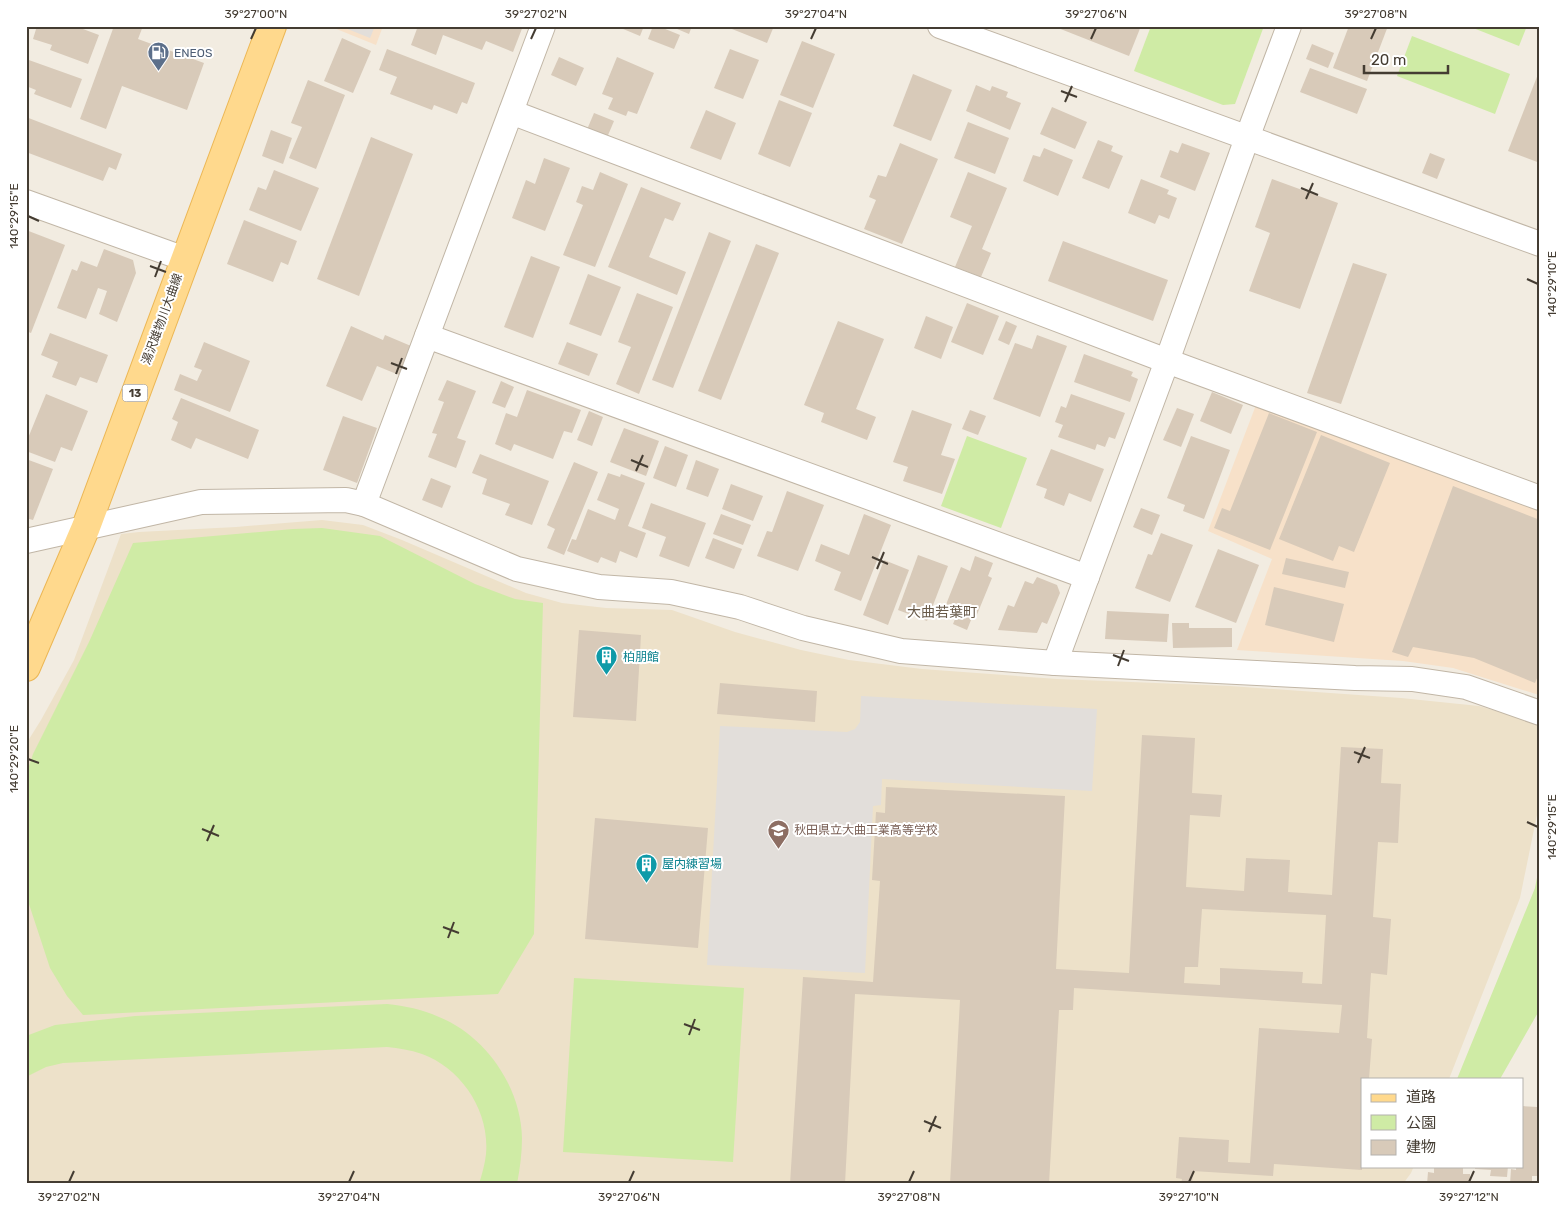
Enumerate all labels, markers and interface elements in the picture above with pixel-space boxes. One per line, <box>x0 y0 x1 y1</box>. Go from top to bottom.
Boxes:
text: 39°27'00"N <box>225 7 287 21</box>
text: 39°27'02"N <box>505 7 567 21</box>
text: 39°27'04"N <box>785 7 847 21</box>
text: 39°27'06"N <box>1065 7 1127 21</box>
text: 39°27'08"N <box>1345 7 1407 21</box>
fuel station icon: ENEOS <box>146 41 170 72</box>
scale bar <box>1364 42 1447 74</box>
place label: ENEOS <box>174 46 212 60</box>
text: 20 m <box>1371 51 1406 69</box>
text: 140°29'15"E <box>7 183 21 249</box>
text: 140°29'10"E <box>1545 251 1559 317</box>
street label: 湯沢雄物川大曲線 <box>139 271 185 367</box>
road number: 13 <box>122 384 148 402</box>
district label: 大曲若葉町 <box>907 604 977 621</box>
building icon: 柏朋館 <box>595 645 619 676</box>
place label: 柏朋館 <box>623 650 659 664</box>
text: 140°29'20"E <box>7 725 21 793</box>
text: 140°29'15"E <box>1545 794 1559 860</box>
school or university icon: 秋田県立大曲工業高等学校 <box>766 818 790 849</box>
place label: 秋田県立大曲工業高等学校 <box>794 823 938 837</box>
building icon: 屋内練習場 <box>634 852 658 883</box>
place label: 屋内練習場 <box>662 857 722 871</box>
legend <box>1361 1078 1524 1168</box>
text: 道路 <box>1406 1088 1436 1106</box>
text: 公園 <box>1406 1114 1436 1132</box>
text: 建物 <box>1406 1138 1436 1156</box>
text: 39°27'02"N <box>38 1190 100 1204</box>
text: 39°27'04"N <box>318 1190 380 1204</box>
text: 39°27'06"N <box>598 1190 660 1204</box>
text: 39°27'08"N <box>878 1190 940 1204</box>
text: 39°27'10"N <box>1159 1190 1219 1204</box>
text: 39°27'12"N <box>1439 1190 1499 1204</box>

